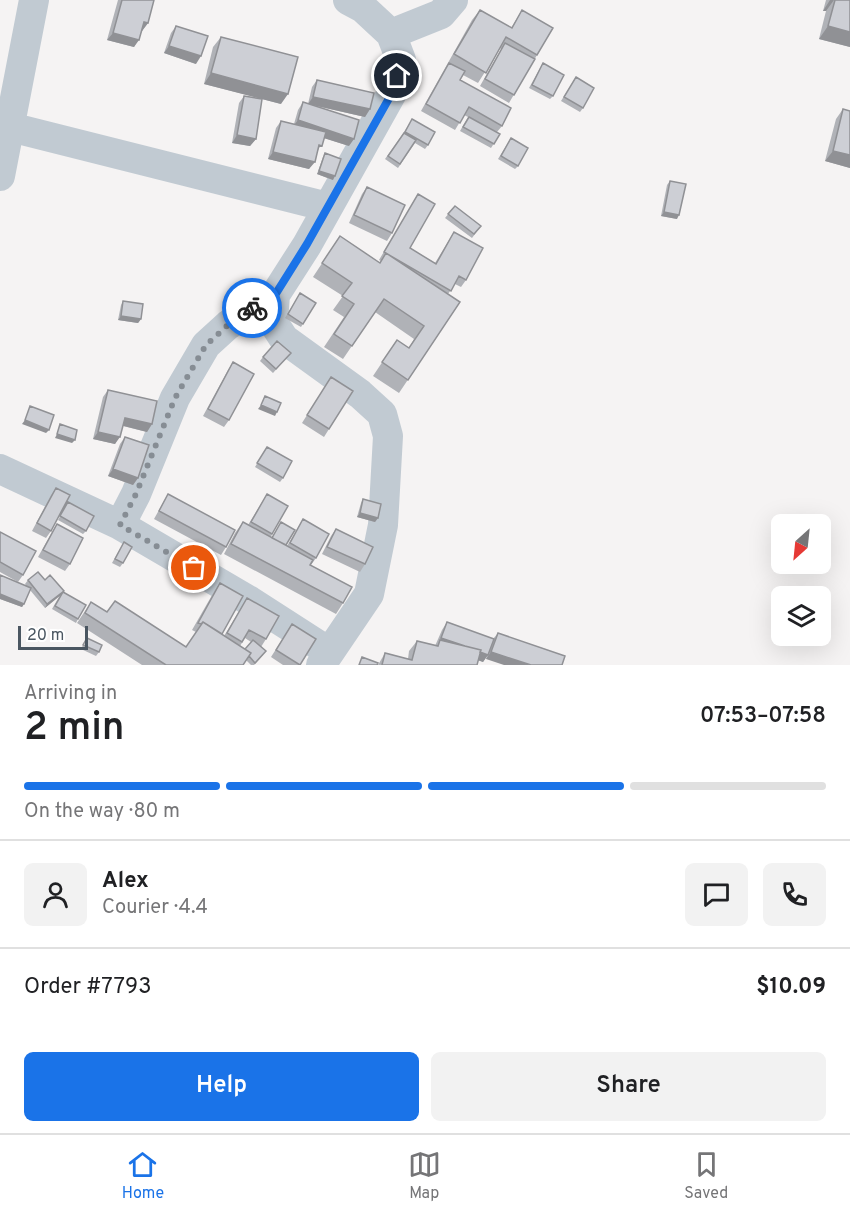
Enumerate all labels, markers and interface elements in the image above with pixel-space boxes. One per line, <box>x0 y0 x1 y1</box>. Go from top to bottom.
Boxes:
pin <box>371 50 422 101</box>
icon: home <box>380 59 413 92</box>
courier <box>222 278 282 338</box>
icon: bike <box>236 292 269 325</box>
north arrow <box>771 514 831 574</box>
map controls <box>771 514 831 646</box>
pin <box>168 542 219 593</box>
icon: bag <box>177 551 210 584</box>
button: layers <box>771 586 831 646</box>
scale bar <box>18 623 88 650</box>
text: 20 m <box>27 626 64 646</box>
text: Arriving in <box>24 681 117 707</box>
text: 07:53–07:58 <box>700 703 826 730</box>
text: 2 min <box>24 705 125 754</box>
text: On the way · 80 m <box>24 799 180 825</box>
button: person <box>24 863 87 926</box>
button: chat <box>685 863 748 926</box>
button: phone <box>763 863 826 926</box>
text: Alex <box>102 868 149 895</box>
text: Courier · 4.4 <box>102 895 208 921</box>
text: Order #7793 <box>24 974 151 1001</box>
text: $10.09 <box>756 974 826 1001</box>
button: Help <box>24 1052 419 1121</box>
button: Share <box>431 1052 826 1121</box>
tab: Home <box>122 1148 164 1204</box>
tab: Map <box>408 1148 441 1204</box>
tab: Saved <box>684 1148 728 1204</box>

